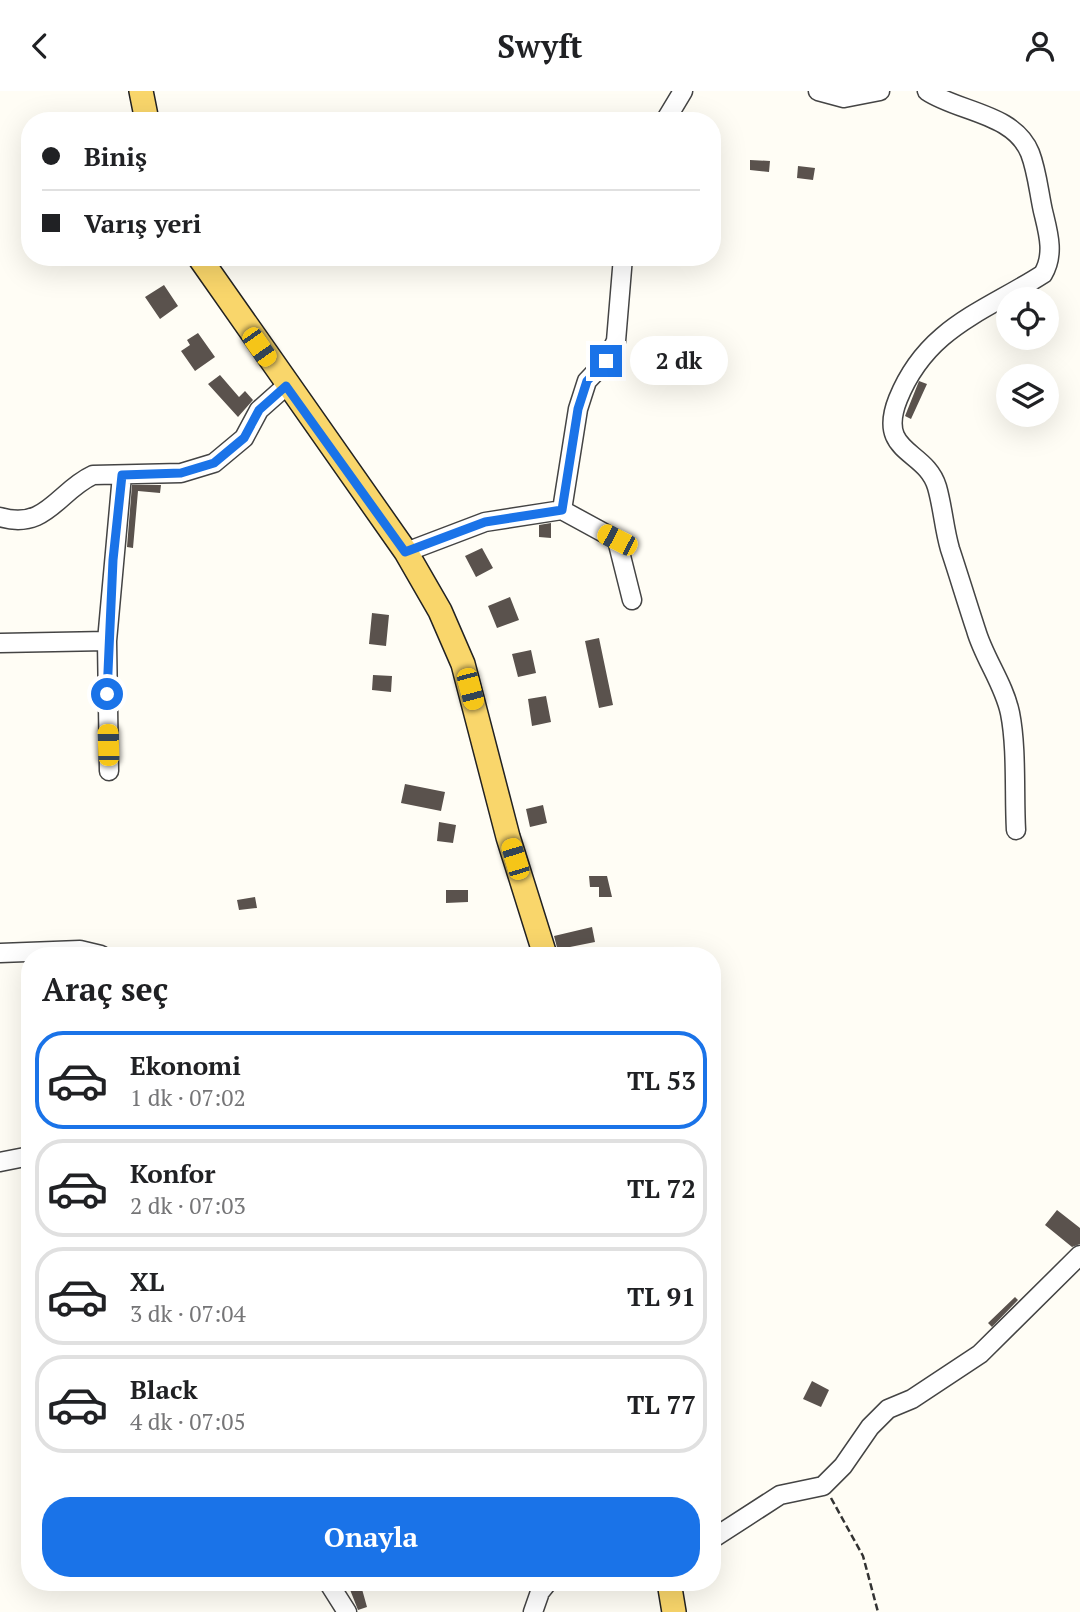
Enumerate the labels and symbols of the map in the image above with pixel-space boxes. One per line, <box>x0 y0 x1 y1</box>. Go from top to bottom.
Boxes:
car <box>239 324 280 370</box>
callout: 2 dk <box>630 337 728 385</box>
route end <box>590 345 622 377</box>
car <box>594 521 641 559</box>
car <box>455 666 486 712</box>
route start <box>91 678 123 710</box>
car <box>97 724 120 766</box>
car <box>499 836 532 882</box>

